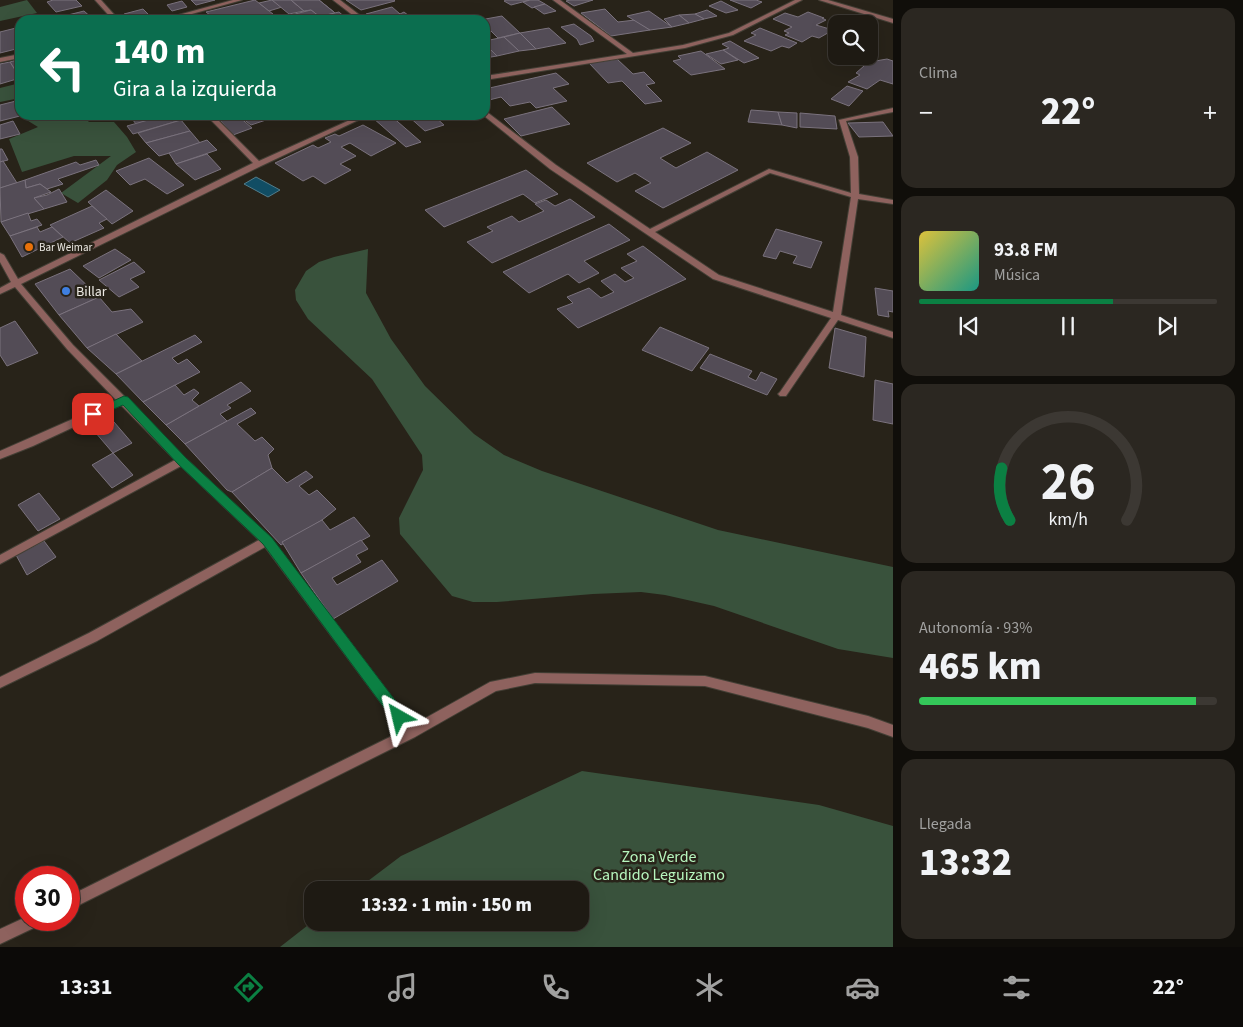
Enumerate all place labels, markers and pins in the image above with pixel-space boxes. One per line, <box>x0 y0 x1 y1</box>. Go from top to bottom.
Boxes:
place label: Bar Weimar <box>39 240 92 255</box>
marker: Bar Weimar <box>23 241 35 253</box>
place label: Billar <box>76 282 107 302</box>
marker: Billar <box>60 285 72 297</box>
pin <box>72 393 114 435</box>

